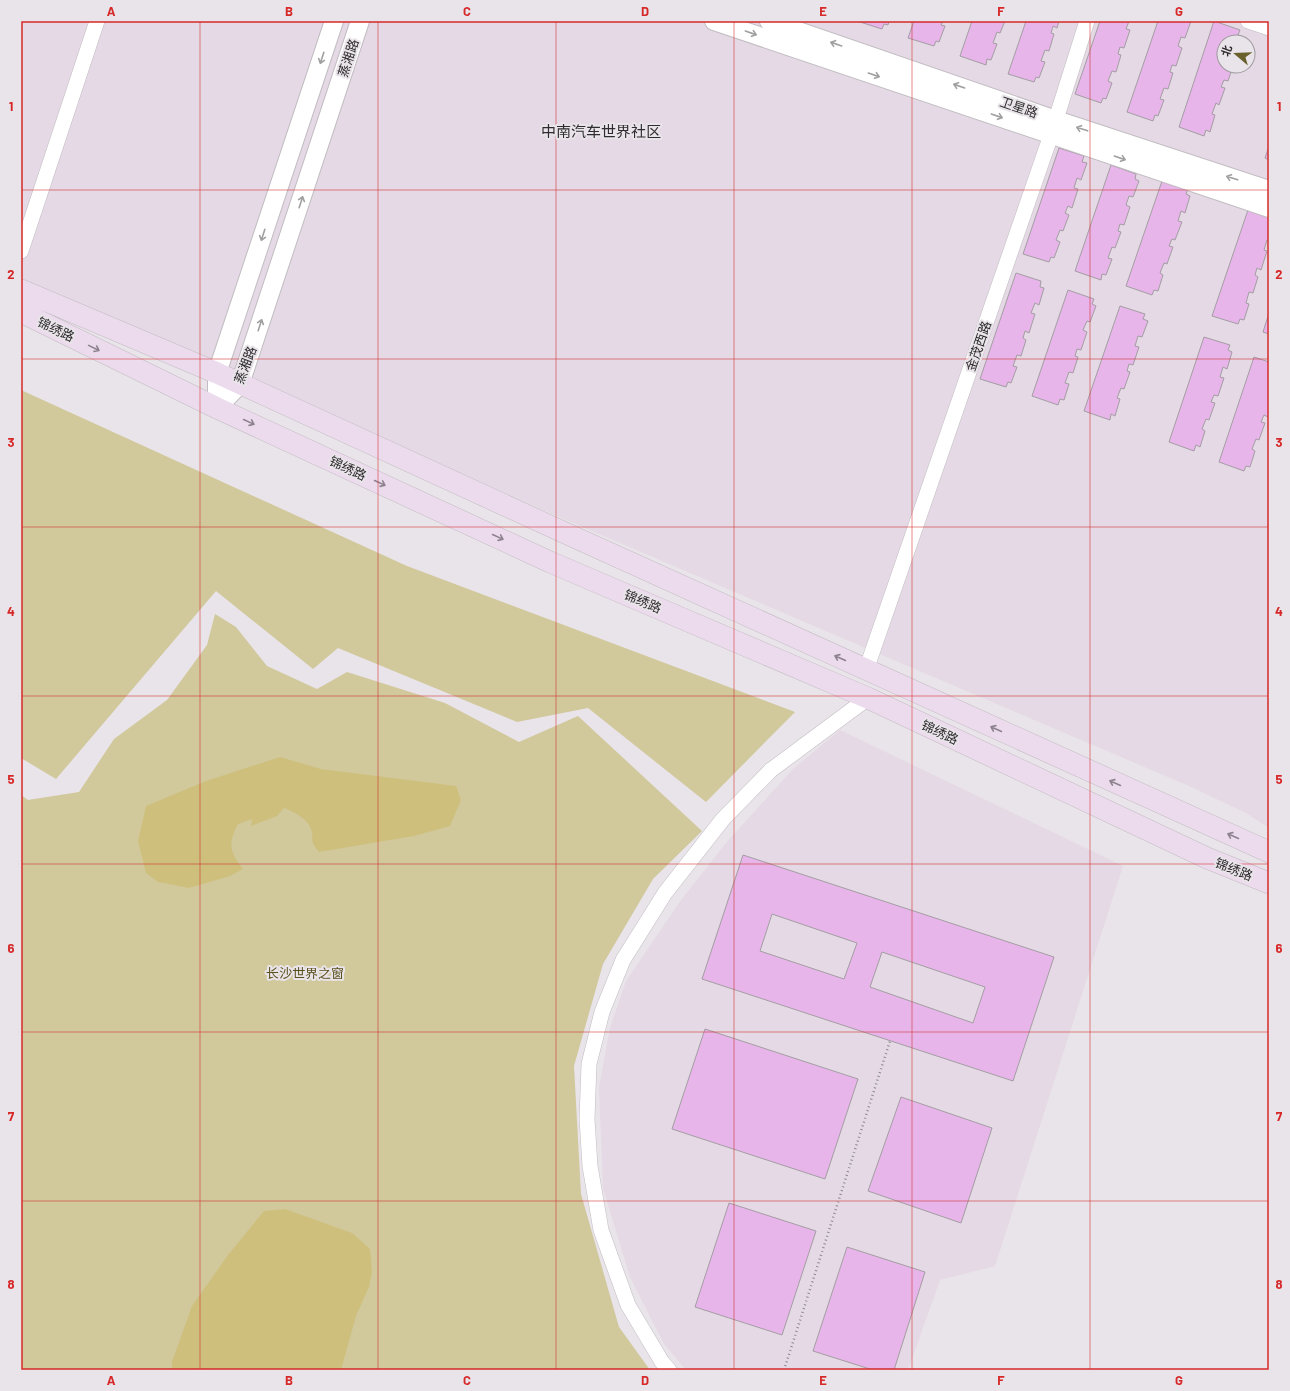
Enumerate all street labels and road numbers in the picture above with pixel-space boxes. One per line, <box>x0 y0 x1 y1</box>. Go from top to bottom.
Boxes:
street label: 蒸湘路 <box>334 37 362 79</box>
street label: 卫星路 <box>998 93 1040 121</box>
street label: 锦绣路 <box>35 313 77 345</box>
street label: 金茂西路 <box>962 319 994 373</box>
street label: 蒸湘路 <box>231 344 259 386</box>
street label: 锦绣路 <box>327 453 369 483</box>
street label: 锦绣路 <box>622 586 664 616</box>
street label: 锦绣路 <box>919 717 961 747</box>
street label: 锦绣路 <box>1213 854 1255 884</box>

